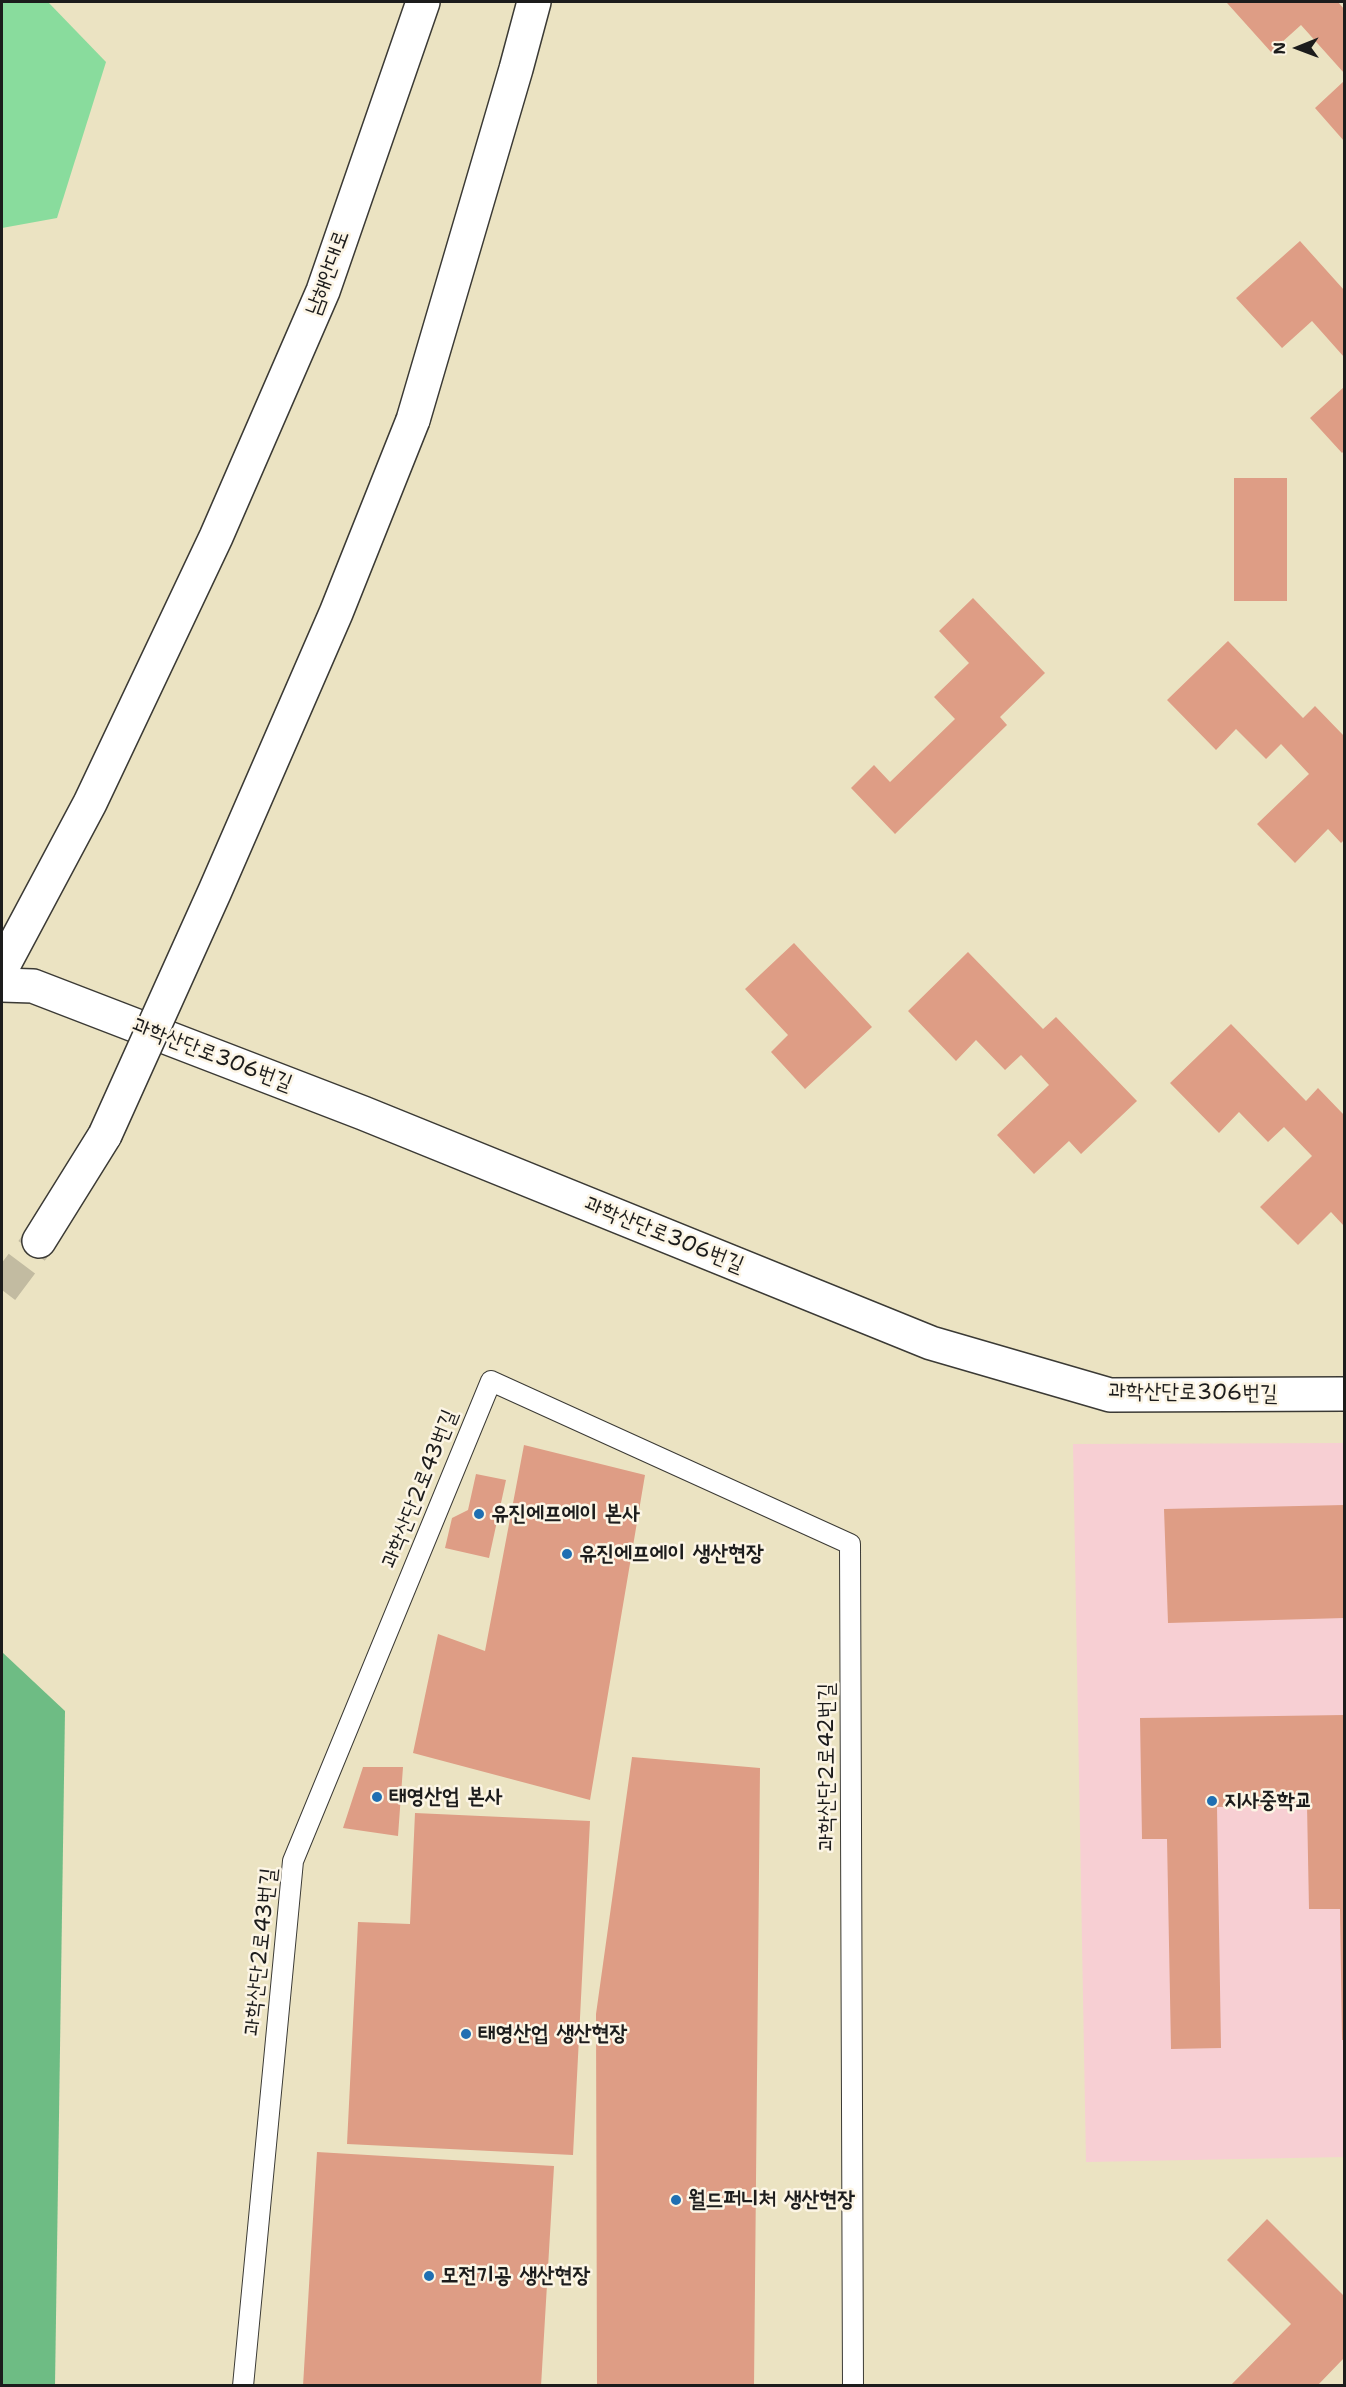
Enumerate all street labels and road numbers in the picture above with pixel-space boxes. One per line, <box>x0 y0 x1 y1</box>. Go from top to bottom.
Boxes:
street label: 남해안대로 <box>300 227 356 319</box>
street label: 과학산단로306번길 <box>128 1012 296 1098</box>
street label: 과학산단로306번길 <box>581 1191 747 1279</box>
street label: 과학산단로306번길 <box>1108 1378 1278 1408</box>
street label: 과학산단2로43번길 <box>376 1406 464 1572</box>
street label: 과학산단2로42번길 <box>814 1683 840 1851</box>
street label: 과학산단2로43번길 <box>239 1867 283 2037</box>

